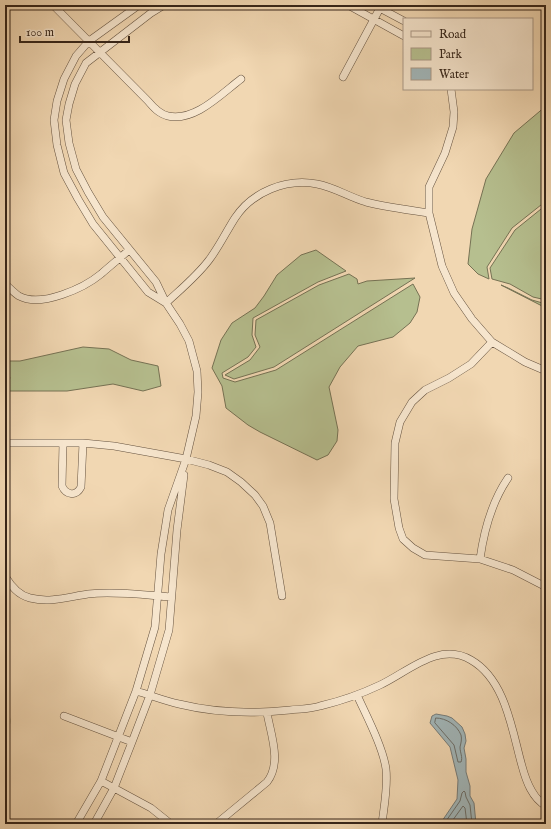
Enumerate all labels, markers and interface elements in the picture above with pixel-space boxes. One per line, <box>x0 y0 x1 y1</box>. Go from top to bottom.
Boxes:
scale bar <box>20 18 129 44</box>
legend <box>403 18 533 90</box>
text: 100 m <box>26 25 54 40</box>
text: Road <box>439 27 467 42</box>
text: Park <box>439 47 462 62</box>
text: Water <box>439 67 470 82</box>

